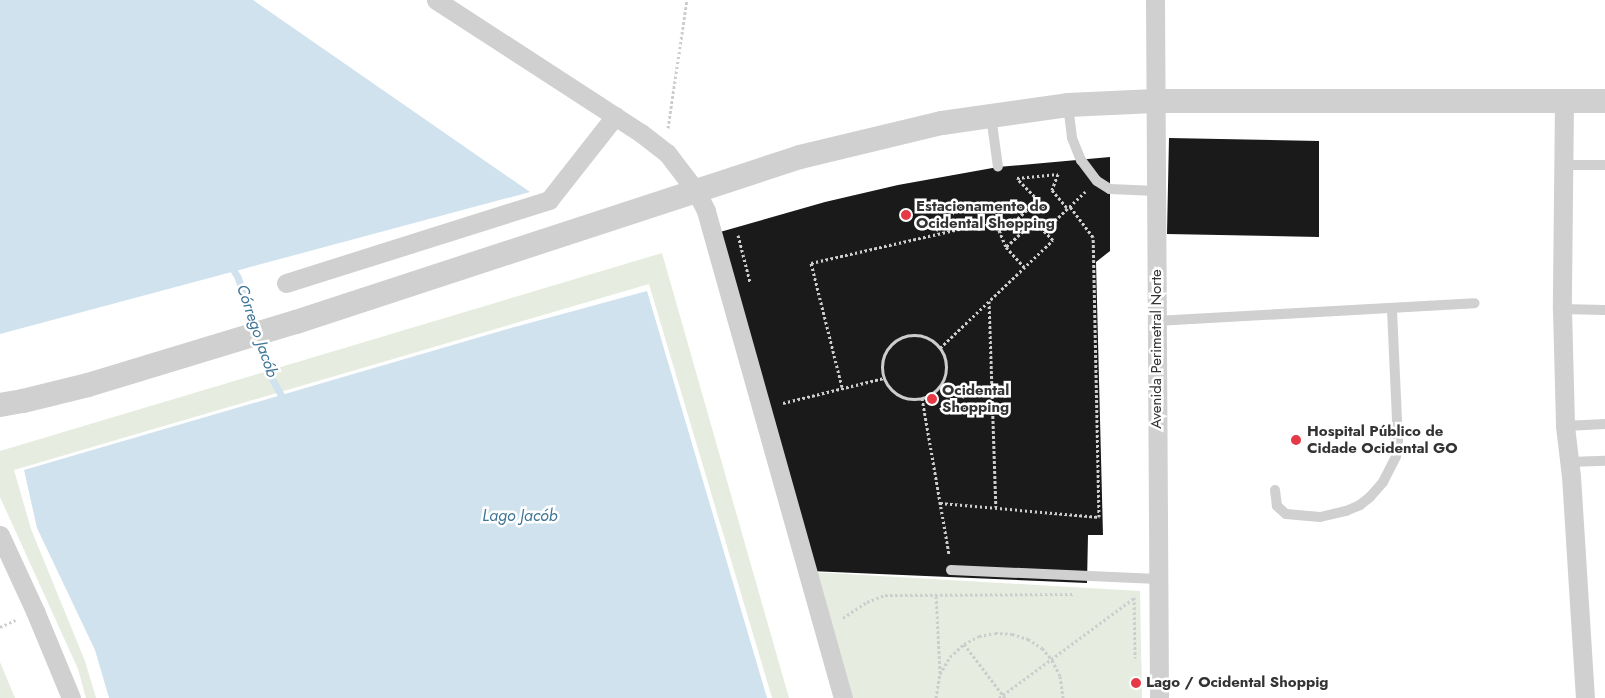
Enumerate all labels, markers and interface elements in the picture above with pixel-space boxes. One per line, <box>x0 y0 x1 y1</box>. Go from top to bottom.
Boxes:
place label: Estacionamento do Ocidental Shopping <box>916 197 1055 232</box>
marker: Estacionamento do Ocidental Shopping <box>900 209 912 221</box>
street label: Avenida Perimetral Norte <box>1148 269 1166 429</box>
water label: Córrego Jacób <box>232 282 282 380</box>
place label: Ocidental Shopping <box>942 381 1009 416</box>
marker: Ocidental Shopping <box>926 393 938 405</box>
place label: Hospital Público de Cidade Ocidental GO <box>1307 422 1458 457</box>
marker: Hospital Público de Cidade Ocidental GO <box>1289 433 1303 447</box>
water label: Lago Jacób <box>482 506 558 526</box>
place label: Lago / Ocidental Shoppig <box>1146 674 1328 692</box>
marker: Lago / Ocidental Shoppig <box>1130 677 1142 689</box>

